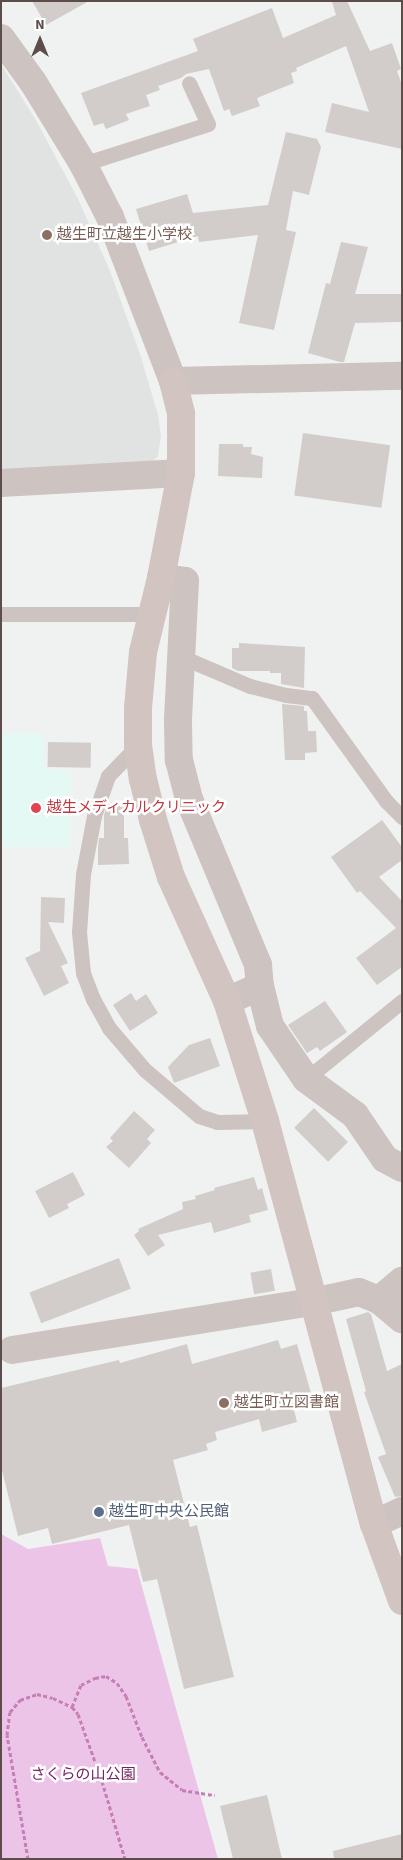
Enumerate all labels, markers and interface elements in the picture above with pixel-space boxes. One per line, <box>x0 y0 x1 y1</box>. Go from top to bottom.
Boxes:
north arrow <box>15 15 65 65</box>
text: N <box>35 15 45 35</box>
place label: 越生町立越生小学校 <box>57 226 192 244</box>
marker: 越生町立越生小学校 <box>41 229 53 241</box>
place label: 越生メディカルクリニック <box>47 799 227 817</box>
marker: 越生メディカルクリニック <box>29 801 43 815</box>
place label: 越生町立図書館 <box>234 1394 339 1412</box>
marker: 越生町立図書館 <box>218 1397 230 1409</box>
place label: 越生町中央公民館 <box>109 1503 229 1521</box>
marker: 越生町中央公民館 <box>93 1506 105 1518</box>
park label: さくらの山公園 <box>31 1766 135 1784</box>

